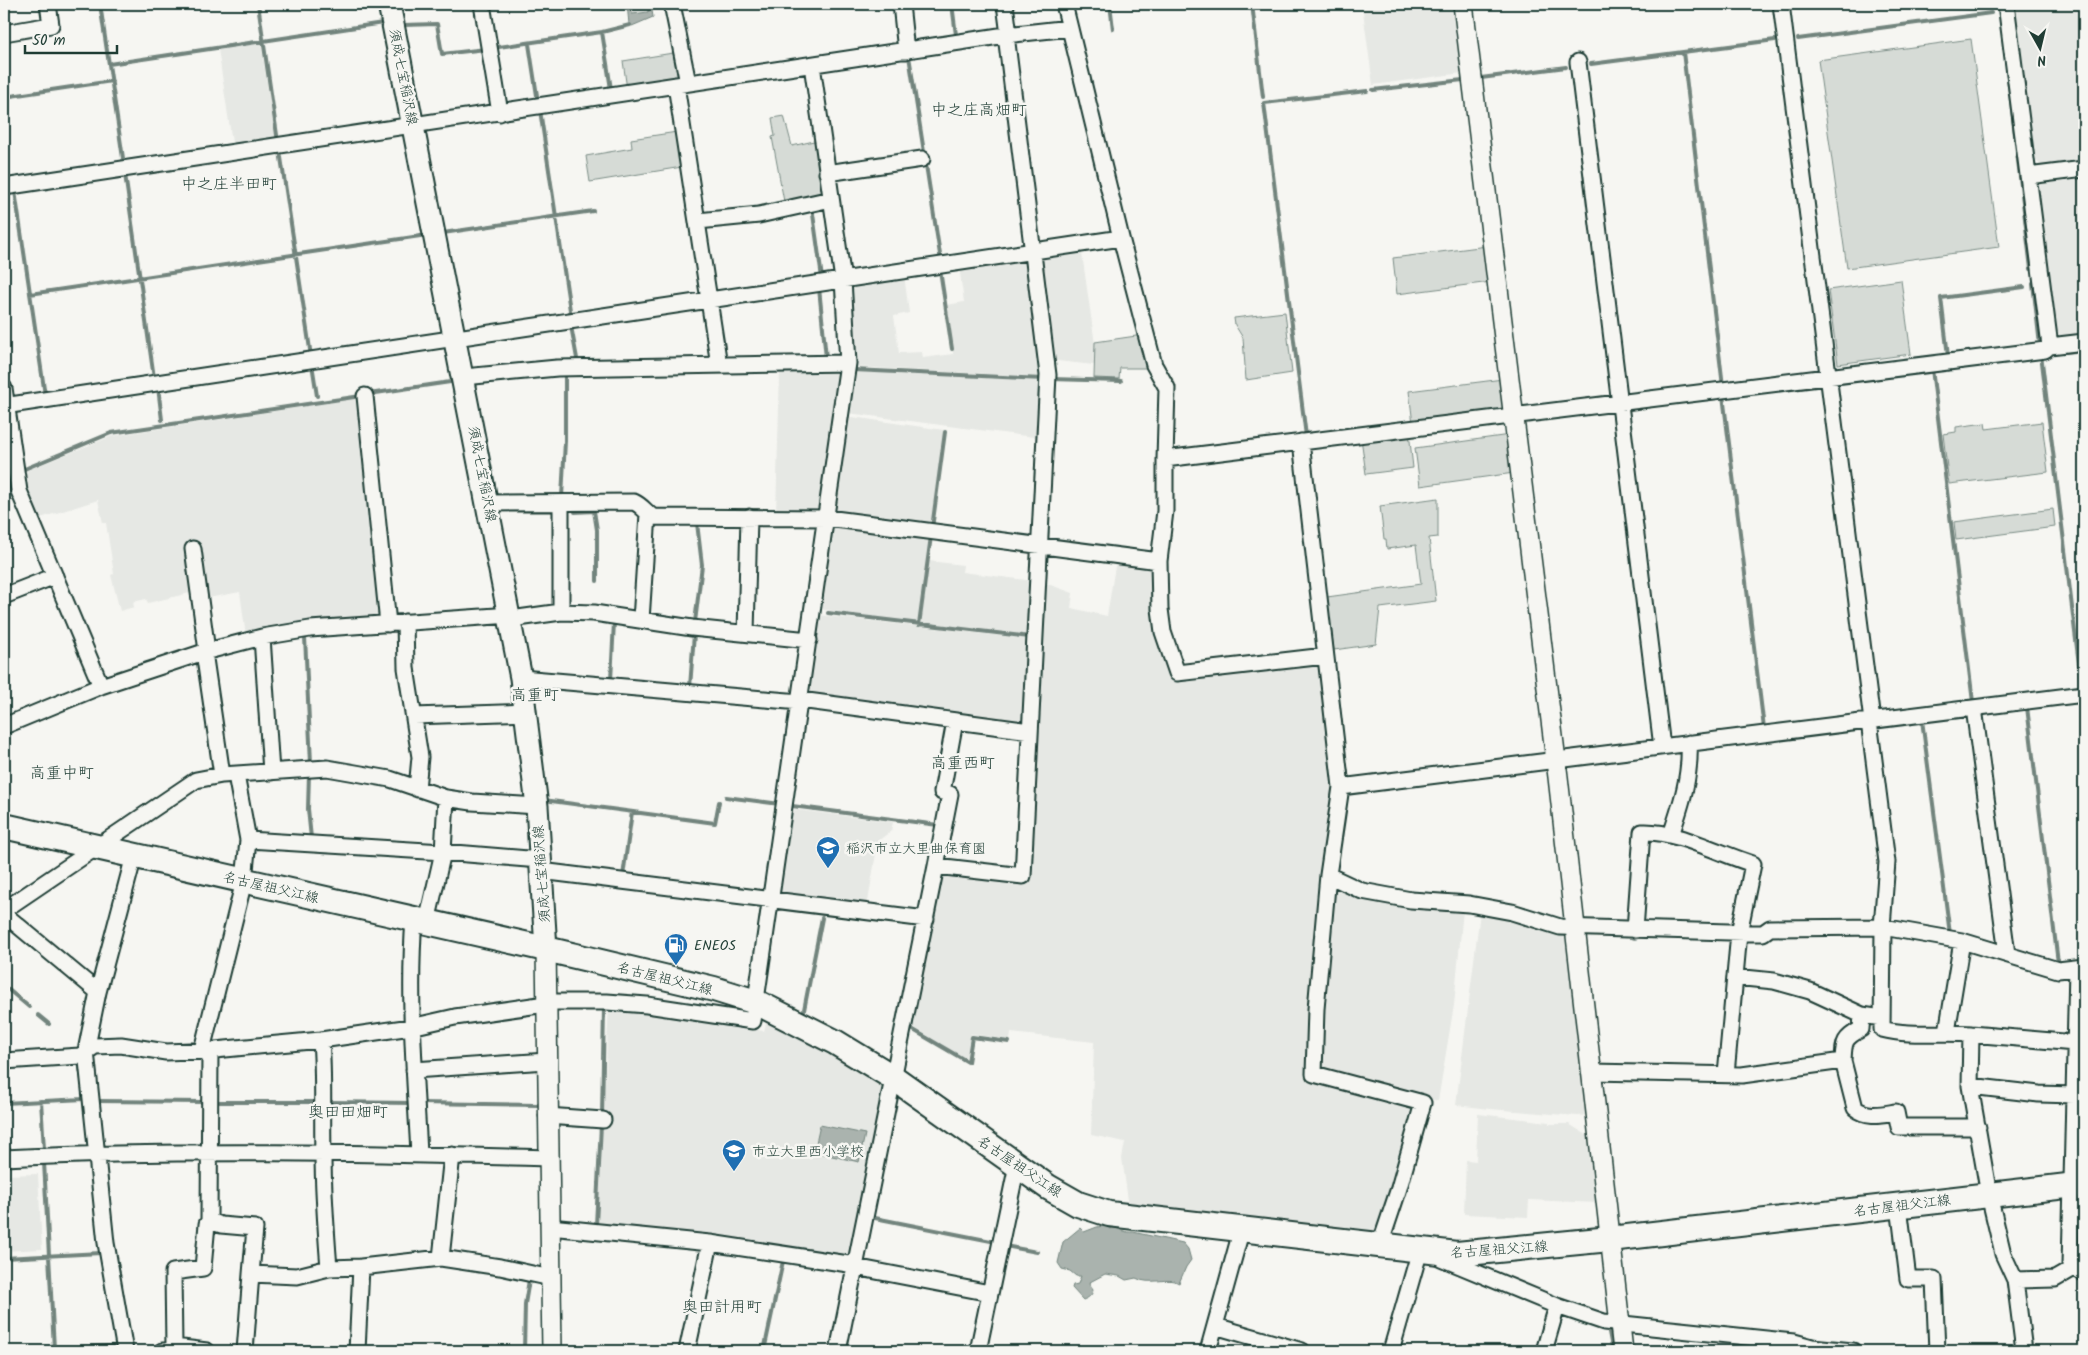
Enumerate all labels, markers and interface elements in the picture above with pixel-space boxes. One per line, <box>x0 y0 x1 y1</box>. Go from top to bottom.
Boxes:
scale bar <box>25 22 118 54</box>
north arrow <box>2016 22 2066 72</box>
street label: 須成七宝稲沢線 <box>383 27 423 127</box>
text: 50 m <box>32 29 66 53</box>
text: N <box>2036 48 2048 71</box>
district label: 中之庄高畑町 <box>931 98 1027 123</box>
district label: 中之庄半田町 <box>181 172 277 197</box>
street label: 須成七宝稲沢線 <box>462 424 502 524</box>
district label: 高重町 <box>511 683 559 708</box>
district label: 高重西町 <box>931 751 995 776</box>
district label: 高重中町 <box>30 761 94 786</box>
street label: 須成七宝稲沢線 <box>528 824 556 924</box>
school or university icon: 稲沢市立大里曲保育園 <box>815 835 841 869</box>
place label: 稲沢市立大里曲保育園 <box>846 838 986 860</box>
street label: 名古屋祖父江線 <box>221 866 321 910</box>
fuel station icon: ENEOS <box>663 932 689 966</box>
place label: ENEOS <box>694 935 736 957</box>
street label: 名古屋祖父江線 <box>615 956 715 1001</box>
district label: 奥田田畑町 <box>308 1100 388 1125</box>
street label: 名古屋祖父江線 <box>973 1130 1066 1203</box>
school or university icon: 市立大里西小学校 <box>721 1138 747 1172</box>
place label: 市立大里西小学校 <box>752 1141 864 1163</box>
street label: 名古屋祖父江線 <box>1852 1189 1952 1223</box>
street label: 名古屋祖父江線 <box>1449 1236 1549 1264</box>
district label: 奥田計用町 <box>682 1295 762 1320</box>

